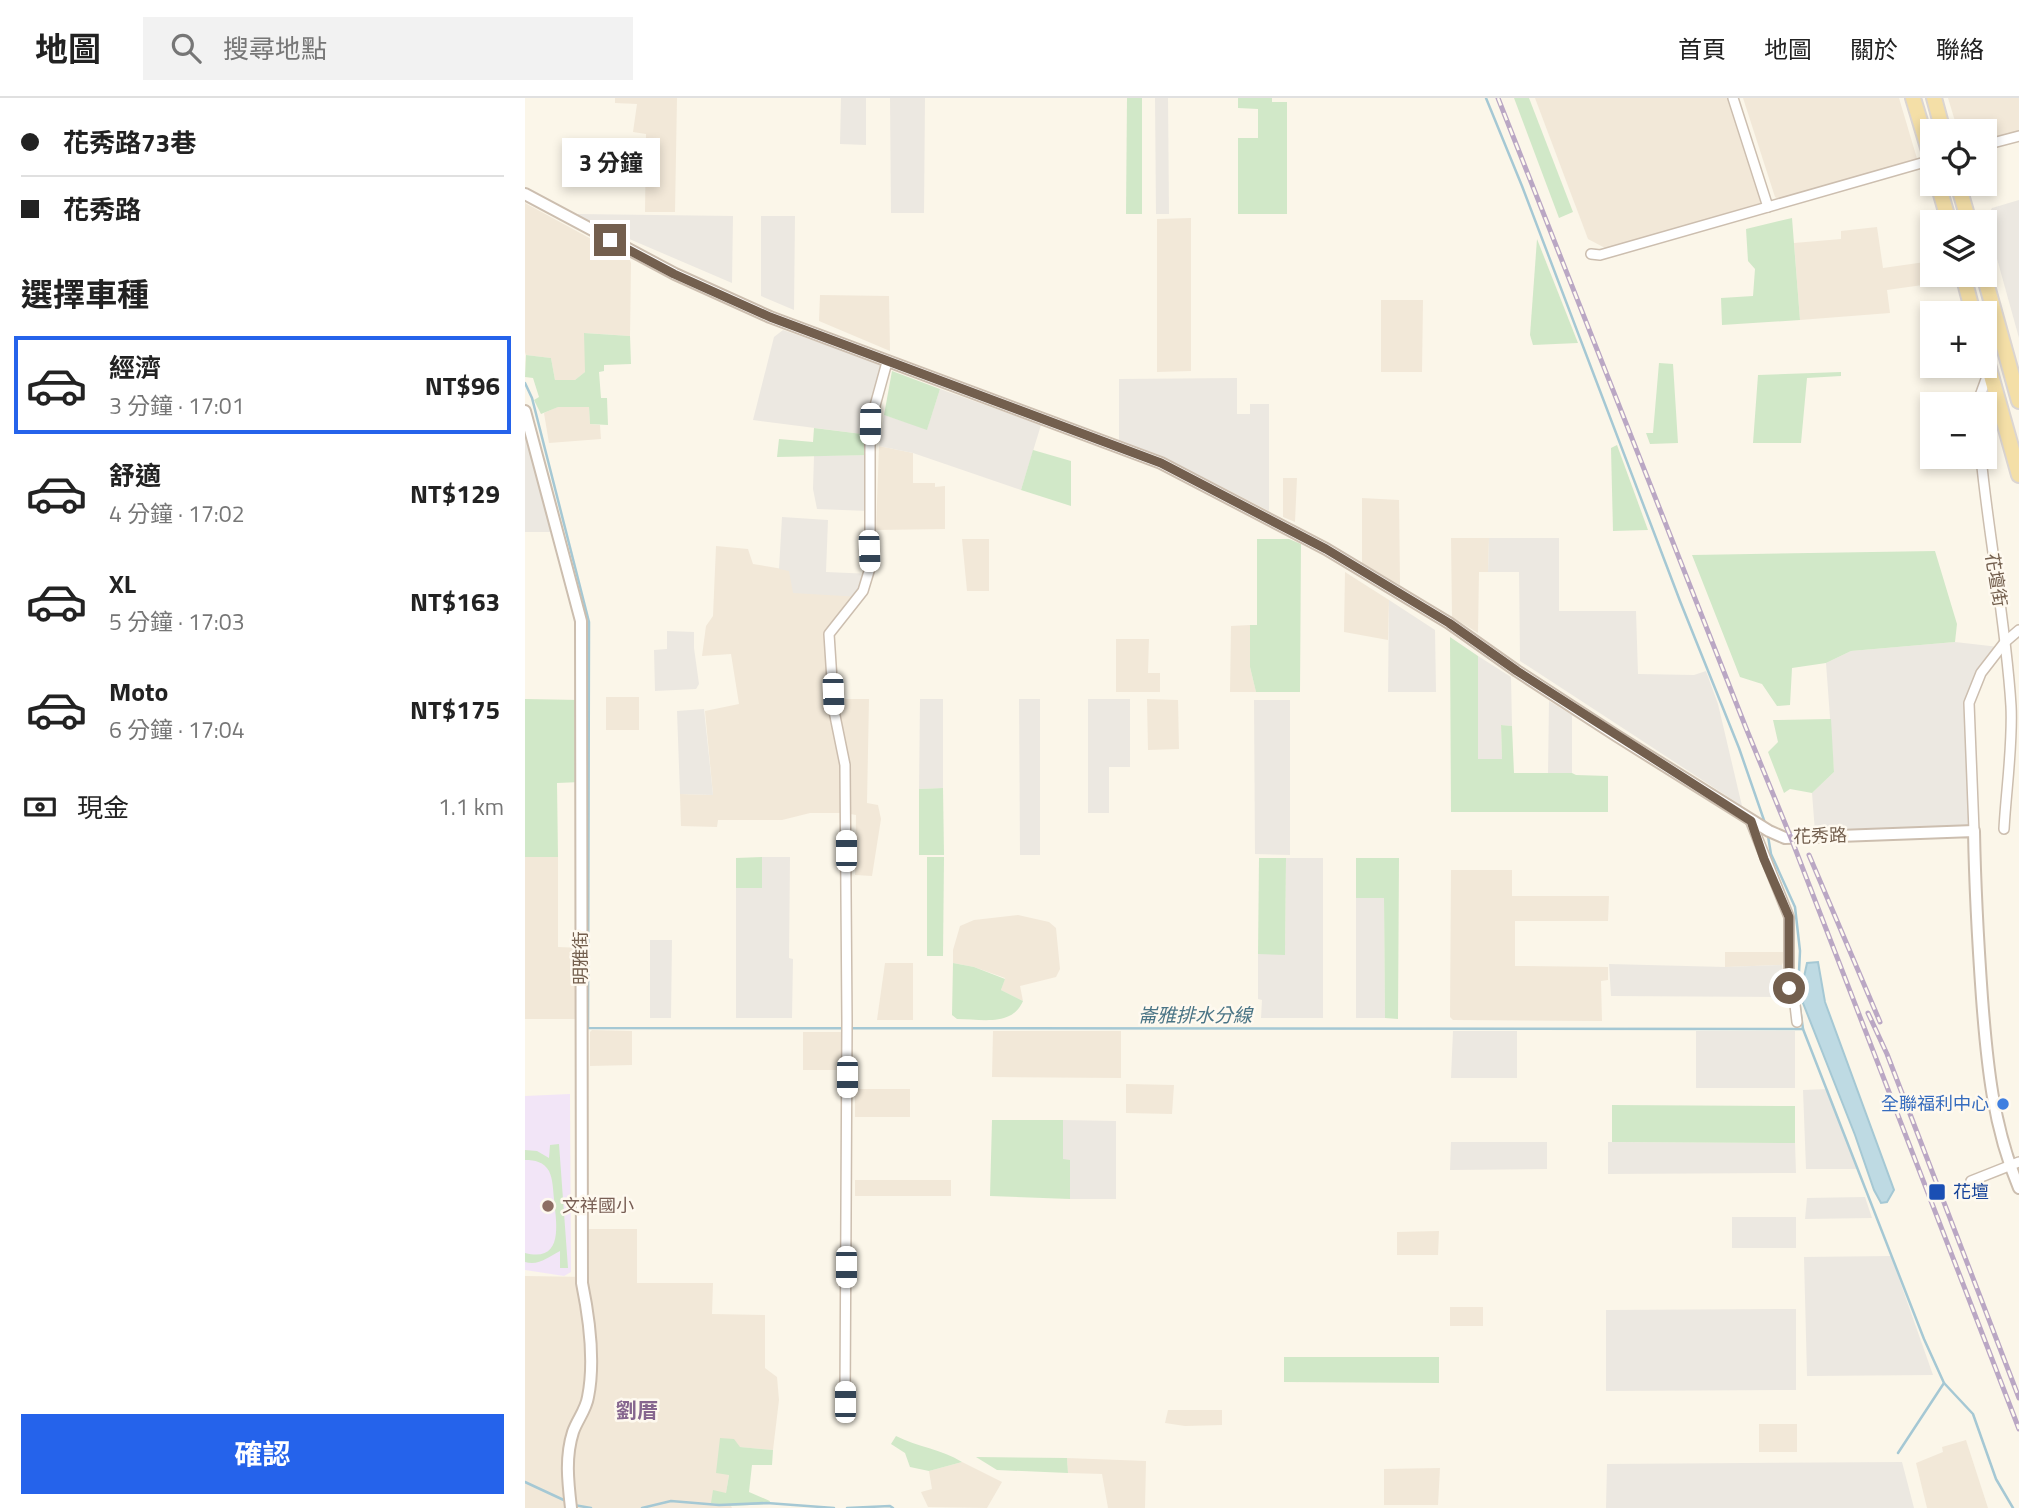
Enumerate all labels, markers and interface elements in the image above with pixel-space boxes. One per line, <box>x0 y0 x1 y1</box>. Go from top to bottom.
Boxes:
search box <box>143 17 633 80</box>
text: 地圖 <box>35 24 101 74</box>
icon: search <box>167 29 205 67</box>
text: 搜尋地點 <box>223 29 327 68</box>
text: 首頁 <box>1678 31 1726 67</box>
text: 地圖 <box>1764 31 1812 67</box>
text: 關於 <box>1850 31 1898 67</box>
text: 聯絡 <box>1936 31 1984 67</box>
map controls <box>1920 119 1997 469</box>
button: locate <box>1920 119 1997 196</box>
text: 花秀路73巷 <box>63 123 196 162</box>
callout: 3 分鐘 <box>561 138 659 188</box>
text: 3 分鐘 <box>579 145 643 180</box>
text: 花秀路 <box>63 190 141 229</box>
button: layers <box>1920 210 1997 287</box>
route end <box>594 224 626 256</box>
text: 選擇車種 <box>21 270 149 318</box>
button: + <box>1920 301 1997 378</box>
text: 經濟 <box>109 348 161 387</box>
icon: car <box>25 354 88 417</box>
text: NT$96 <box>425 366 500 405</box>
text: 3 分鐘 · 17:01 <box>109 388 245 423</box>
button: − <box>1920 392 1997 469</box>
car <box>860 403 881 445</box>
text: 舒適 <box>109 456 161 495</box>
icon: car <box>25 462 88 525</box>
text: NT$129 <box>410 474 500 513</box>
text: 4 分鐘 · 17:02 <box>109 496 245 531</box>
car <box>858 530 881 572</box>
street label: 花壇街 <box>1979 551 2014 609</box>
text: XL <box>109 564 136 603</box>
icon: car <box>25 570 88 633</box>
text: NT$163 <box>410 582 500 621</box>
text: 5 分鐘 · 17:03 <box>109 604 245 639</box>
text: Moto <box>109 672 168 711</box>
car <box>822 673 845 715</box>
icon: car <box>25 678 88 741</box>
text: NT$175 <box>410 690 500 729</box>
text: 6 分鐘 · 17:04 <box>109 712 245 747</box>
icon: cash <box>21 788 59 826</box>
text: 現金 <box>77 788 129 827</box>
text: 1.1 km <box>438 789 504 824</box>
street label: 花秀路 <box>1793 821 1847 850</box>
car <box>836 830 857 872</box>
street label: 明雅街 <box>567 931 594 985</box>
route start <box>1773 972 1805 1004</box>
water label: 崙雅排水分線 <box>1138 1000 1254 1029</box>
car <box>837 1056 858 1098</box>
place label: 全聯福利中心 <box>1881 1090 1989 1117</box>
marker: 全聯福利中心 <box>1995 1096 2011 1112</box>
place label: 花壇 <box>1953 1178 1989 1205</box>
marker: 花壇 <box>1927 1182 1947 1202</box>
place label: 文祥國小 <box>562 1192 634 1219</box>
marker: 文祥國小 <box>540 1198 556 1214</box>
car <box>836 1246 857 1288</box>
car <box>835 1381 856 1423</box>
district label: 劉厝 <box>616 1394 658 1426</box>
button: 確認 <box>21 1414 504 1494</box>

